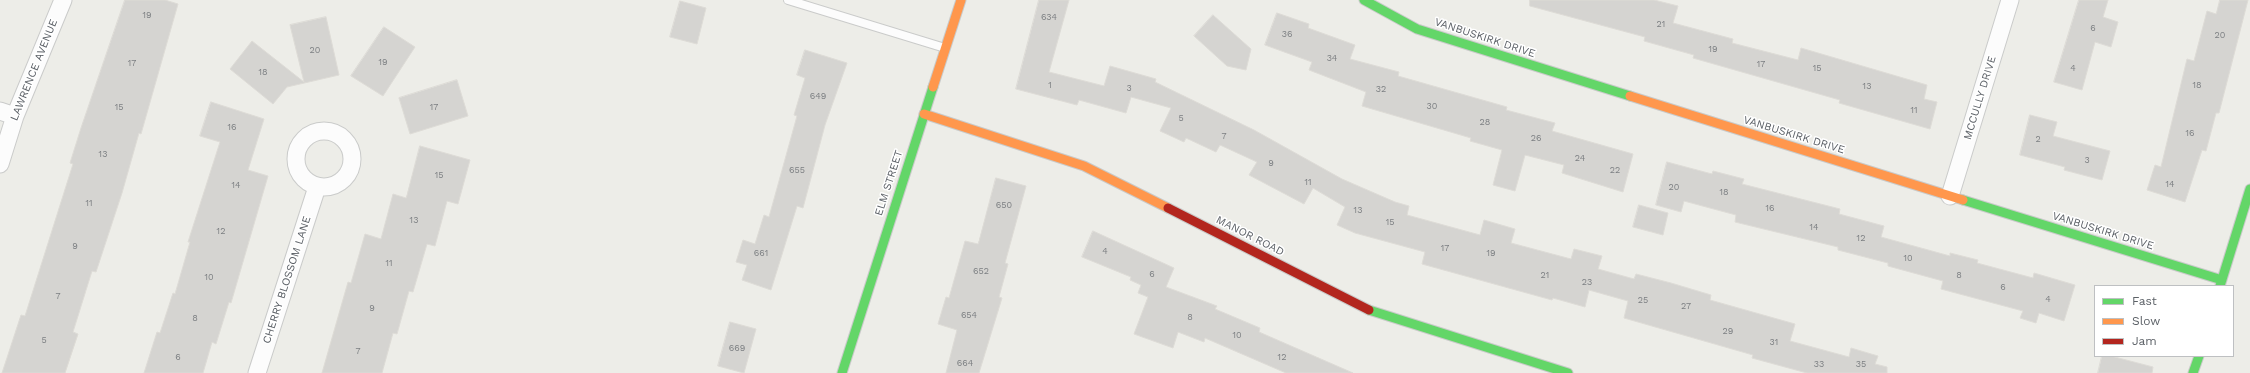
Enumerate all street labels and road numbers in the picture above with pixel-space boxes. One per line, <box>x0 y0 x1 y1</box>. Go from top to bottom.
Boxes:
street label: VANBUSKIRK DRIVE <box>1433 15 1537 61</box>
street label: LAWRENCE AVENUE <box>8 17 60 123</box>
street label: MCCULLY DRIVE <box>1961 55 1999 141</box>
street label: VANBUSKIRK DRIVE <box>1742 113 1846 157</box>
street label: ELM STREET <box>872 149 906 217</box>
street label: VANBUSKIRK DRIVE <box>2051 209 2155 253</box>
street label: MANOR ROAD <box>1214 213 1286 259</box>
street label: CHERRY BLOSSOM LANE <box>260 215 314 345</box>

